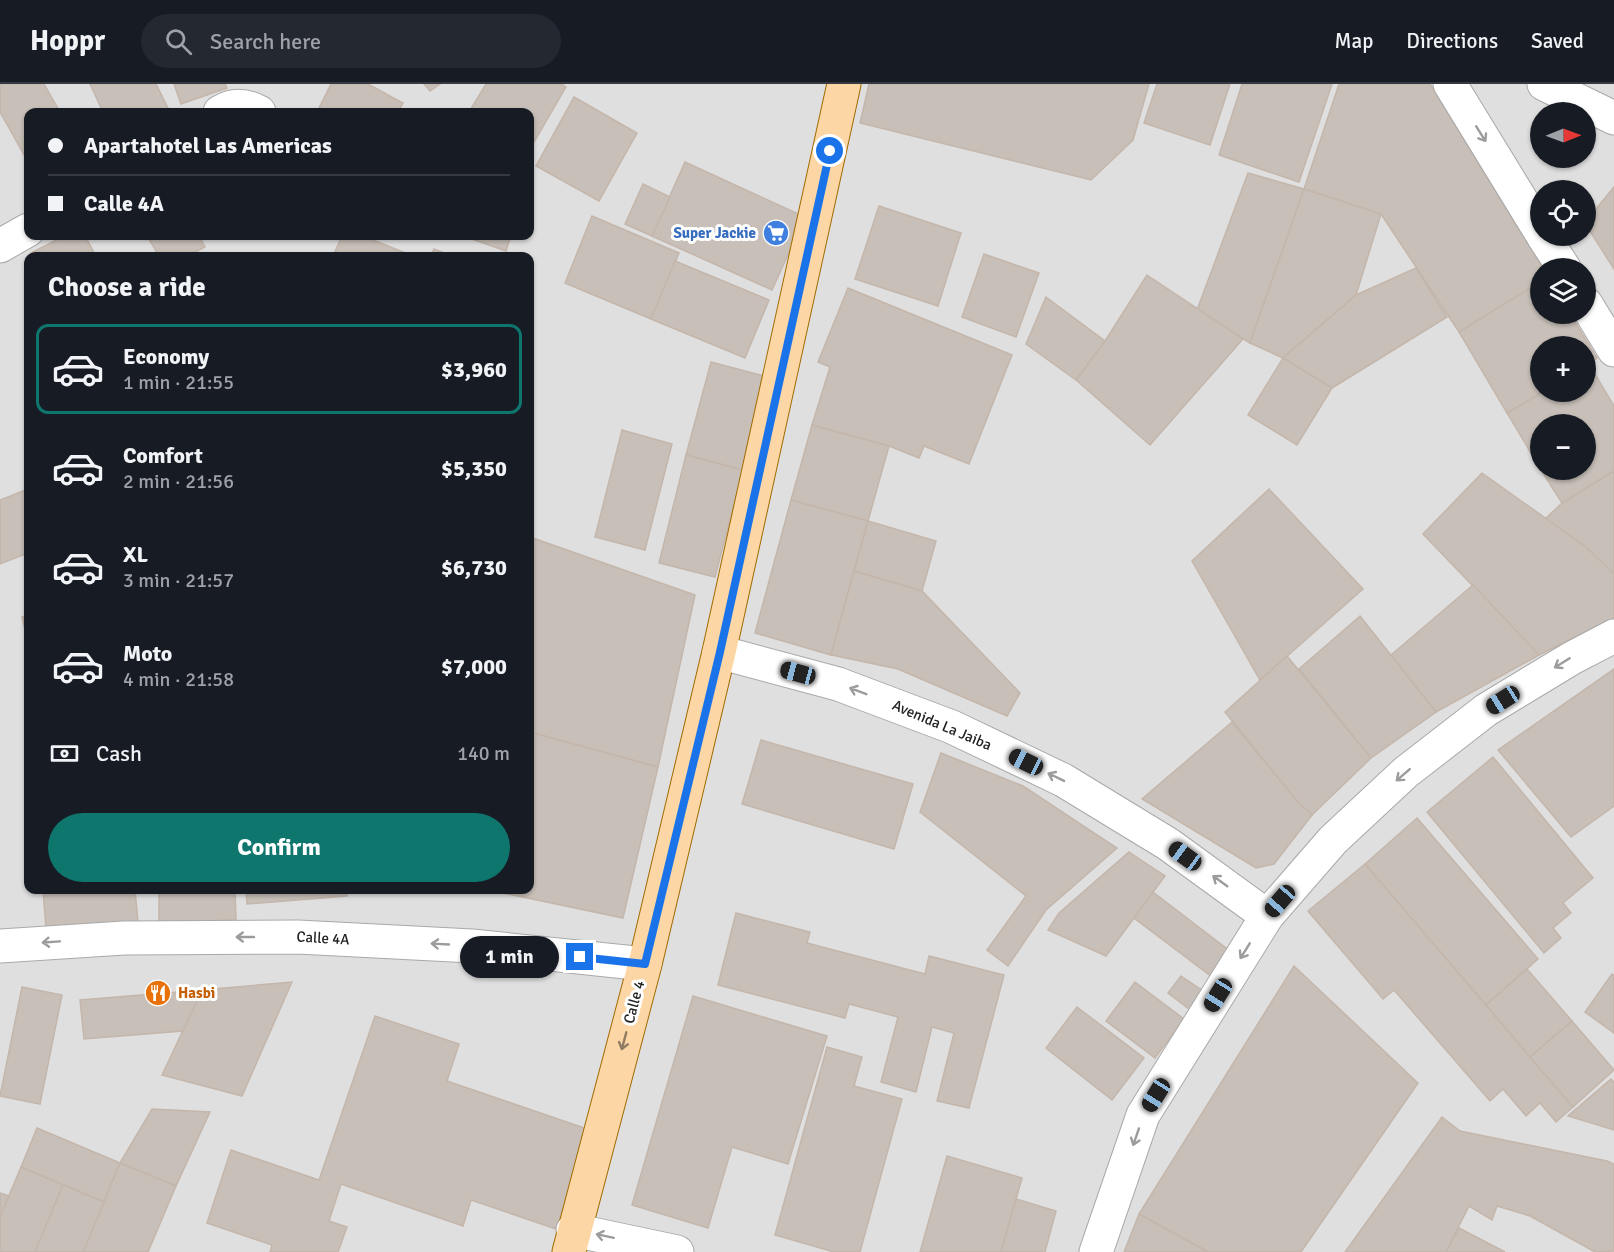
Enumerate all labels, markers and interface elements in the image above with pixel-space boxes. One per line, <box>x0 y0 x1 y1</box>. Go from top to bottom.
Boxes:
search box <box>141 14 561 68</box>
text: Hoppr <box>30 24 105 58</box>
icon: search <box>162 25 195 58</box>
text: Search here <box>210 28 321 55</box>
text: Map <box>1335 28 1373 54</box>
text: Directions <box>1406 28 1498 54</box>
text: Saved <box>1531 28 1584 54</box>
north arrow <box>1530 102 1596 168</box>
map controls <box>1530 102 1596 480</box>
one-way arrow <box>1475 125 1487 142</box>
text: Apartahotel Las Americas <box>84 132 332 159</box>
route start <box>816 137 843 164</box>
button: locate <box>1530 180 1596 246</box>
text: Calle 4A <box>84 190 164 217</box>
supermarket icon: Super Jackie <box>761 218 791 248</box>
place label: Super Jackie <box>673 224 756 242</box>
button: layers <box>1530 258 1596 324</box>
text: Choose a ride <box>48 271 206 304</box>
button: + <box>1530 336 1596 402</box>
icon: car <box>51 342 105 396</box>
text: Economy <box>123 343 209 370</box>
text: $3,960 <box>441 356 507 383</box>
text: 1 min · 21:55 <box>123 370 234 395</box>
button: − <box>1530 414 1596 480</box>
icon: car <box>51 441 105 495</box>
text: Comfort <box>123 442 203 469</box>
text: $5,350 <box>441 455 507 482</box>
text: 2 min · 21:56 <box>123 469 234 494</box>
icon: car <box>51 540 105 594</box>
text: XL <box>123 541 148 568</box>
text: $6,730 <box>441 554 507 581</box>
text: 3 min · 21:57 <box>123 568 234 593</box>
icon: car <box>51 639 105 693</box>
text: Moto <box>123 640 172 667</box>
text: $7,000 <box>441 653 507 680</box>
one-way arrow <box>1554 658 1571 670</box>
car <box>778 660 818 686</box>
text: 4 min · 21:58 <box>123 667 234 692</box>
car <box>1483 683 1523 717</box>
one-way arrow <box>849 685 867 696</box>
street label: Avenida La Jaiba <box>890 696 994 754</box>
icon: cash <box>48 737 81 770</box>
text: Cash <box>96 740 142 767</box>
text: 140 m <box>457 741 510 766</box>
car <box>1006 746 1046 778</box>
one-way arrow <box>1395 769 1411 782</box>
one-way arrow <box>1047 770 1065 782</box>
button: Confirm <box>48 813 510 882</box>
car <box>1165 838 1205 874</box>
one-way arrow <box>1212 875 1228 887</box>
car <box>1261 882 1299 920</box>
street label: Calle 4A <box>296 928 350 948</box>
one-way arrow <box>236 931 256 943</box>
callout: 1 min <box>460 936 559 978</box>
one-way arrow <box>41 937 61 948</box>
one-way arrow <box>431 939 451 950</box>
one-way arrow <box>1239 942 1251 959</box>
route end <box>566 943 593 970</box>
text: 1 min <box>485 944 534 969</box>
car <box>1201 975 1235 1015</box>
restaurant icon: Hasbi <box>143 978 173 1008</box>
street label: Calle 4 <box>620 978 648 1026</box>
place label: Hasbi <box>178 984 215 1002</box>
one-way arrow <box>618 1032 629 1051</box>
car <box>1139 1075 1173 1115</box>
one-way arrow <box>1130 1127 1141 1146</box>
one-way arrow <box>596 1230 615 1242</box>

